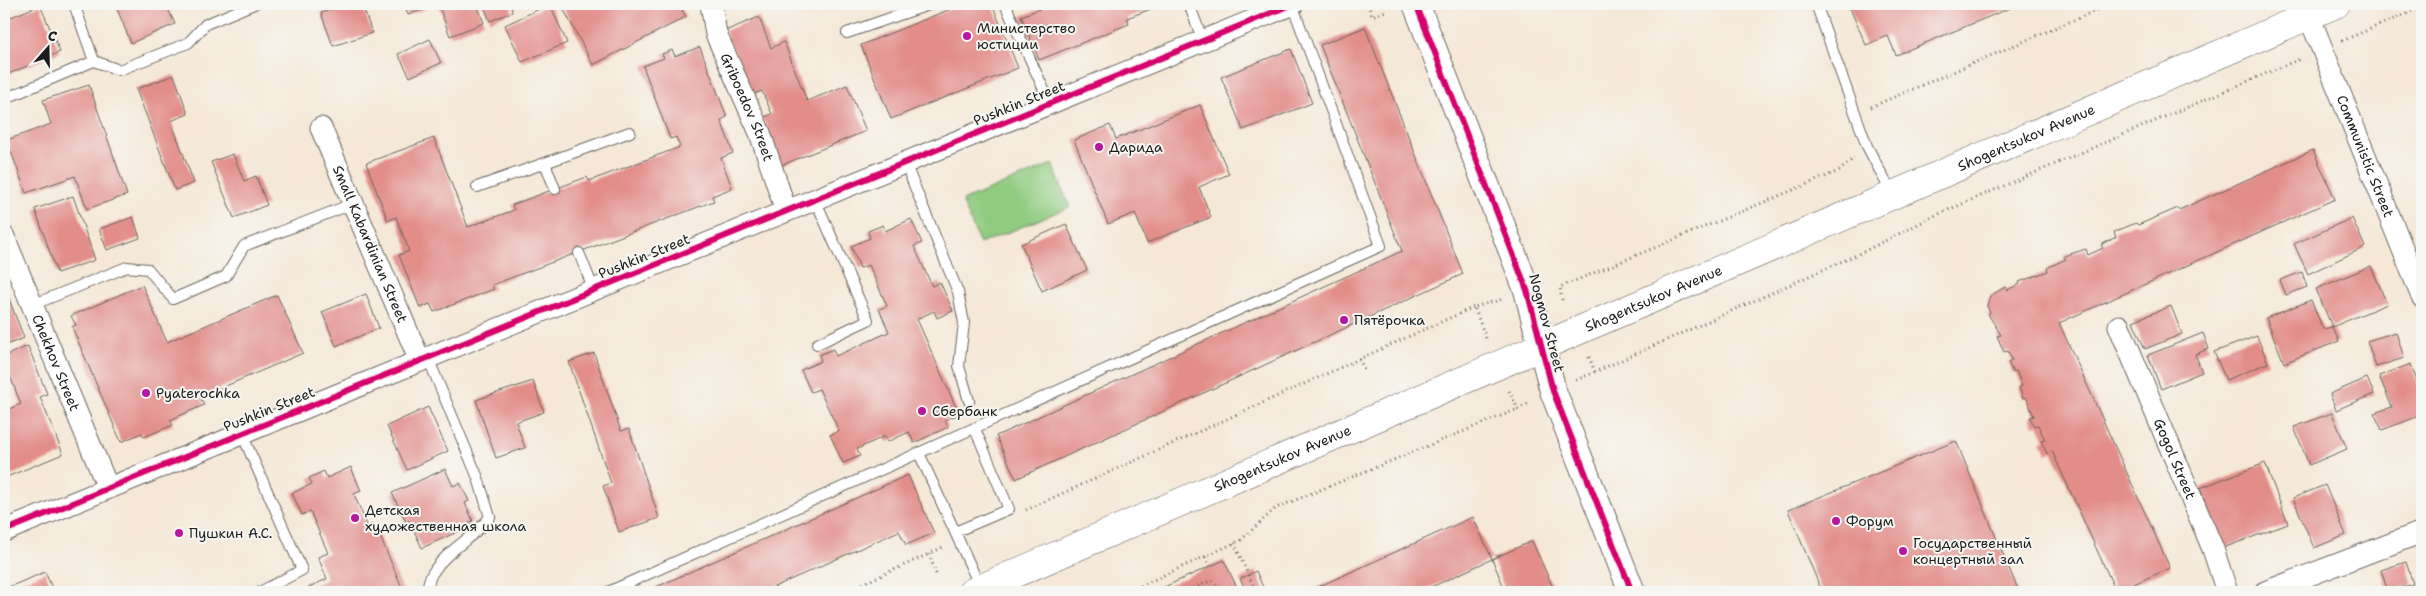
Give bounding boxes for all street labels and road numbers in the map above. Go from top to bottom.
street label: Griboedov Street [717,50,778,163]
street label: Pushkin Street [971,76,1067,130]
street label: Communistic Street [2333,92,2398,220]
street label: Shogentsukov Avenue [1955,100,2098,175]
street label: Small Kabardinian Street [329,162,412,326]
street label: Pushkin Street [596,229,692,283]
street label: Shogentsukov Avenue [1582,261,1725,336]
street label: Nogmov Street [1525,272,1569,374]
street label: Chekhov Street [28,312,84,414]
street label: Pushkin Street [221,382,317,436]
street label: Gogol Street [2150,415,2200,502]
street label: Shogentsukov Avenue [1211,421,1354,496]

